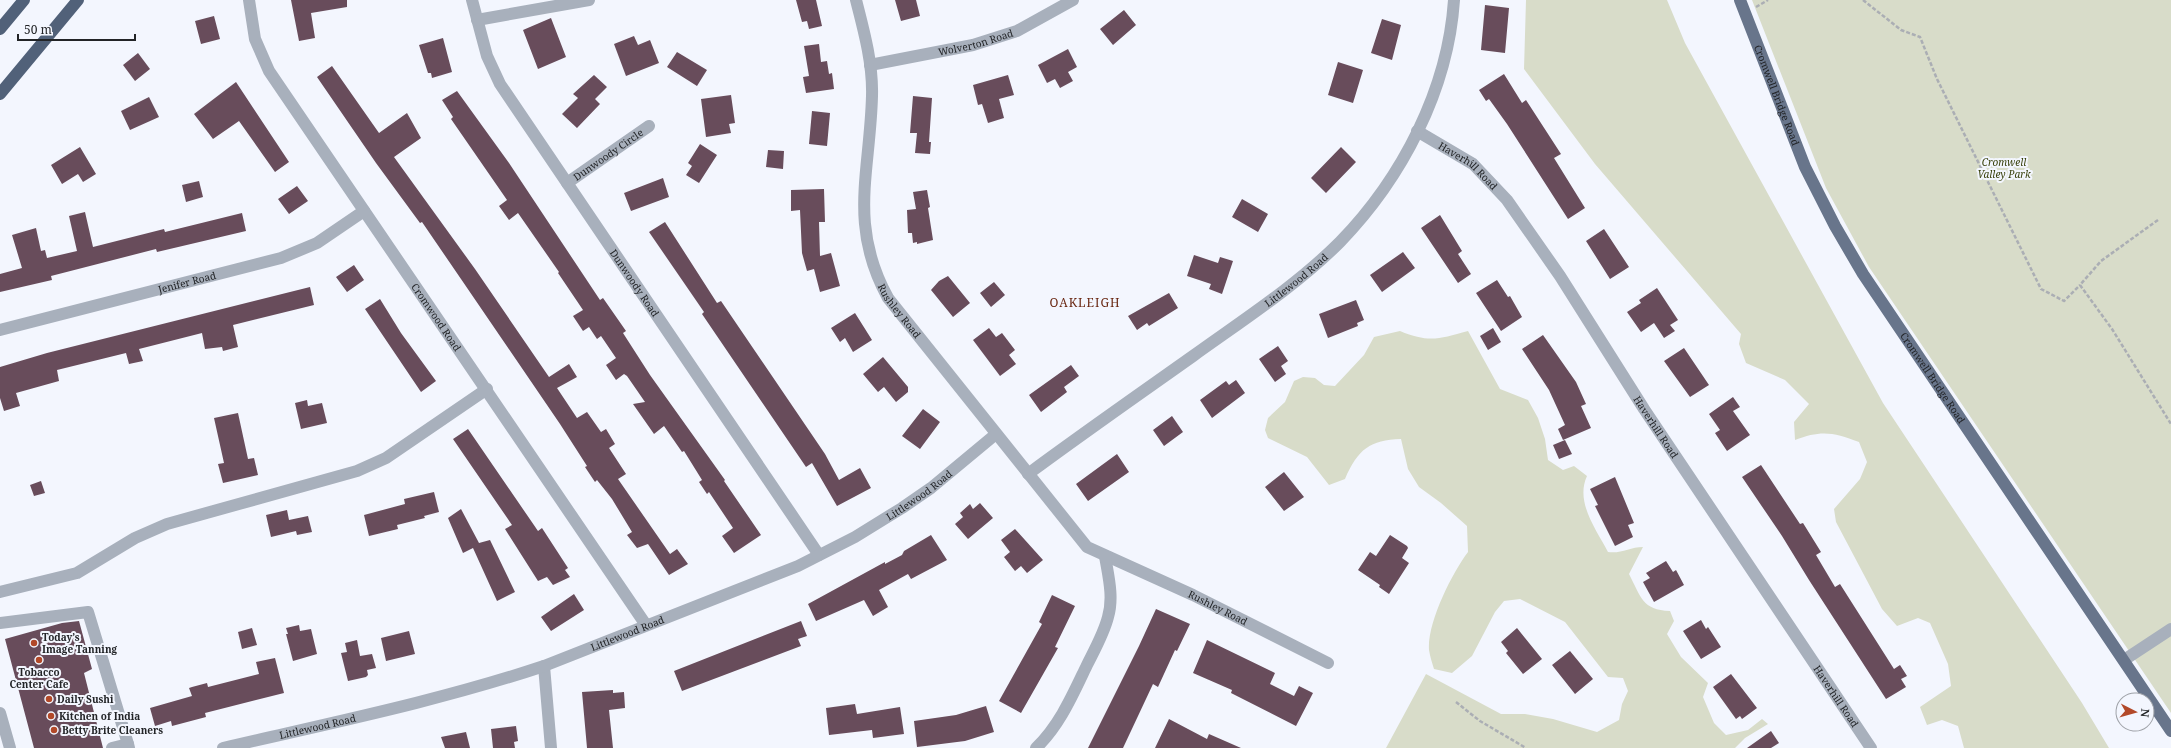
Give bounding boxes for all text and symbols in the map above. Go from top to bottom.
scale bar [18,16,135,42]
text: 50 m [24,21,52,38]
street label: Wolverton Road [937,26,1015,59]
street label: Cromwell Bridge Road [1751,43,1803,147]
street label: Dunwoody Circle [570,125,646,184]
street label: Haverhill Road [1436,138,1501,193]
park label: Cromwell Valley Park [1977,155,2031,181]
street label: Dunwoody Road [607,246,663,319]
street label: Littlewood Road [1261,250,1331,310]
street label: Jenifer Road [156,268,217,296]
street label: Cromwood Road [408,280,464,354]
street label: Rushley Road [875,281,924,341]
district label: OAKLEIGH [1050,294,1120,311]
street label: Cromwell Bridge Road [1897,329,1969,426]
street label: Haverhill Road [1630,393,1682,461]
street label: Littlewood Road [883,467,955,523]
street label: Rushley Road [1186,587,1250,628]
street label: Littlewood Road [588,612,666,654]
place label: Today’s Image Tanning [42,630,118,656]
marker: Today’s Image Tanning [29,638,39,648]
marker: Tobacco Center Cafe [34,655,44,665]
street label: Haverhill Road [1810,662,1862,730]
place label: Tobacco Center Cafe [9,665,69,691]
place label: Daily Sushi [57,692,114,706]
north arrow [2115,692,2155,732]
marker: Daily Sushi [44,694,54,704]
text: N [2137,708,2153,719]
place label: Kitchen of India [59,709,140,723]
marker: Kitchen of India [46,711,56,721]
street label: Littlewood Road [278,711,357,742]
place label: Betty Brite Cleaners [62,723,163,737]
marker: Betty Brite Cleaners [49,725,59,735]

